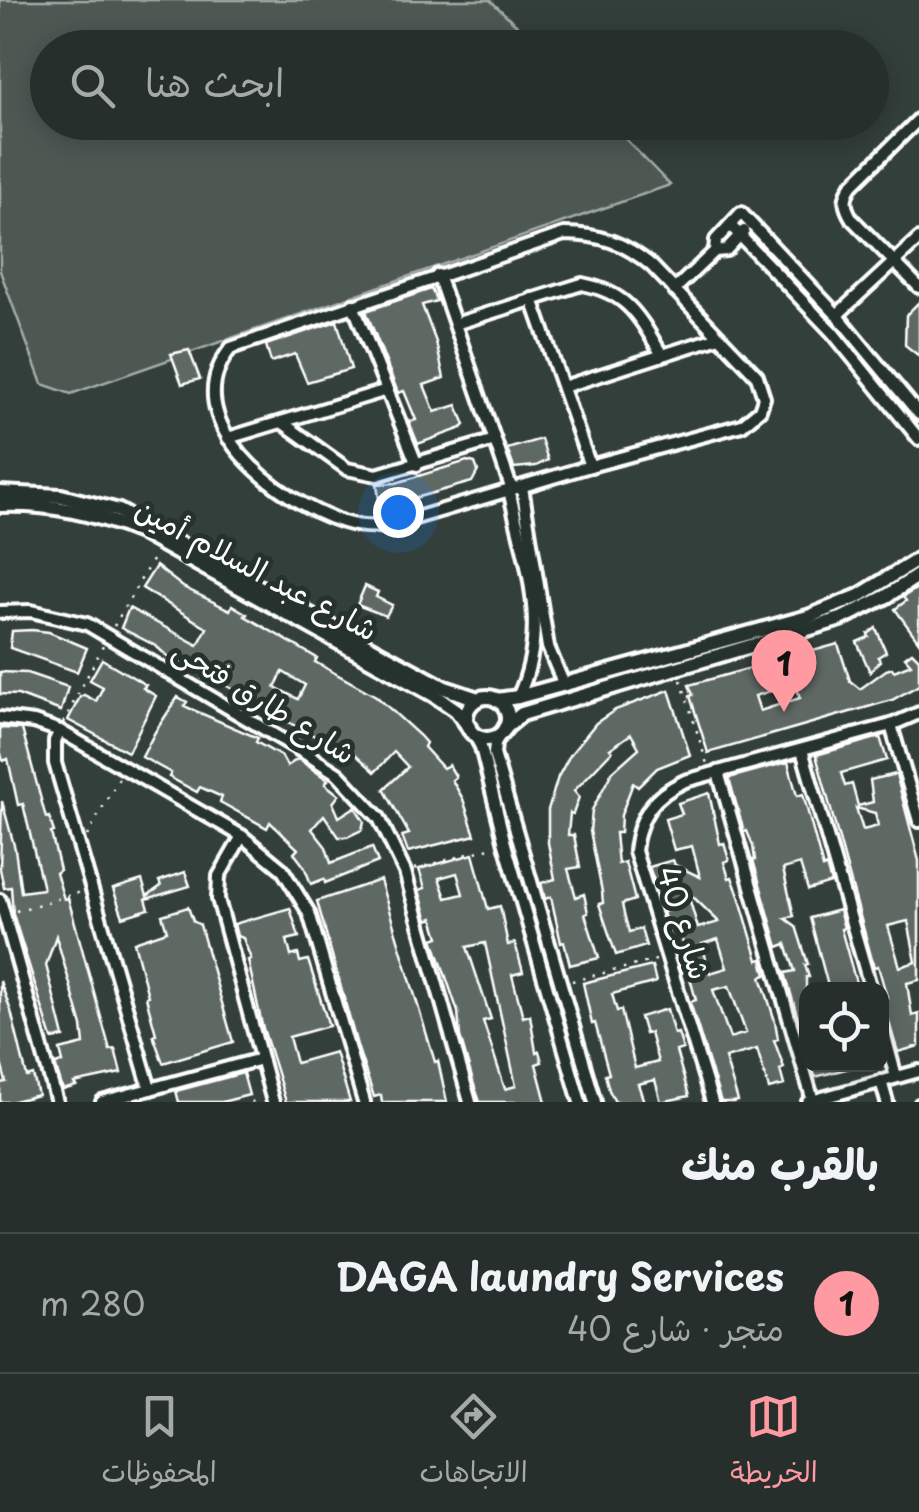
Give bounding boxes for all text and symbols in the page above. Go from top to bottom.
search box [30,30,889,140]
text: ابحث هنا [145,53,284,110]
icon: search [65,58,120,113]
street label: شارع عبد السلام أمين [127,485,386,653]
your location [373,487,424,538]
street label: شارع طارق فتحى [165,626,365,775]
pin: 1 [752,630,816,712]
street label: شارع 40 [646,860,724,985]
map controls [799,982,889,1072]
button: locate [799,982,889,1072]
text: بالقرب منك [681,1131,879,1194]
text: DAGA laundry Services [336,1247,784,1304]
text: 280 m [40,1279,145,1327]
text: 1 [839,1279,854,1327]
text: متجر · شارع 40 [567,1304,784,1352]
tab: المحفوظات [101,1389,217,1497]
tab: الاتجاهات [419,1389,528,1497]
tab: الخريطة [730,1389,818,1497]

